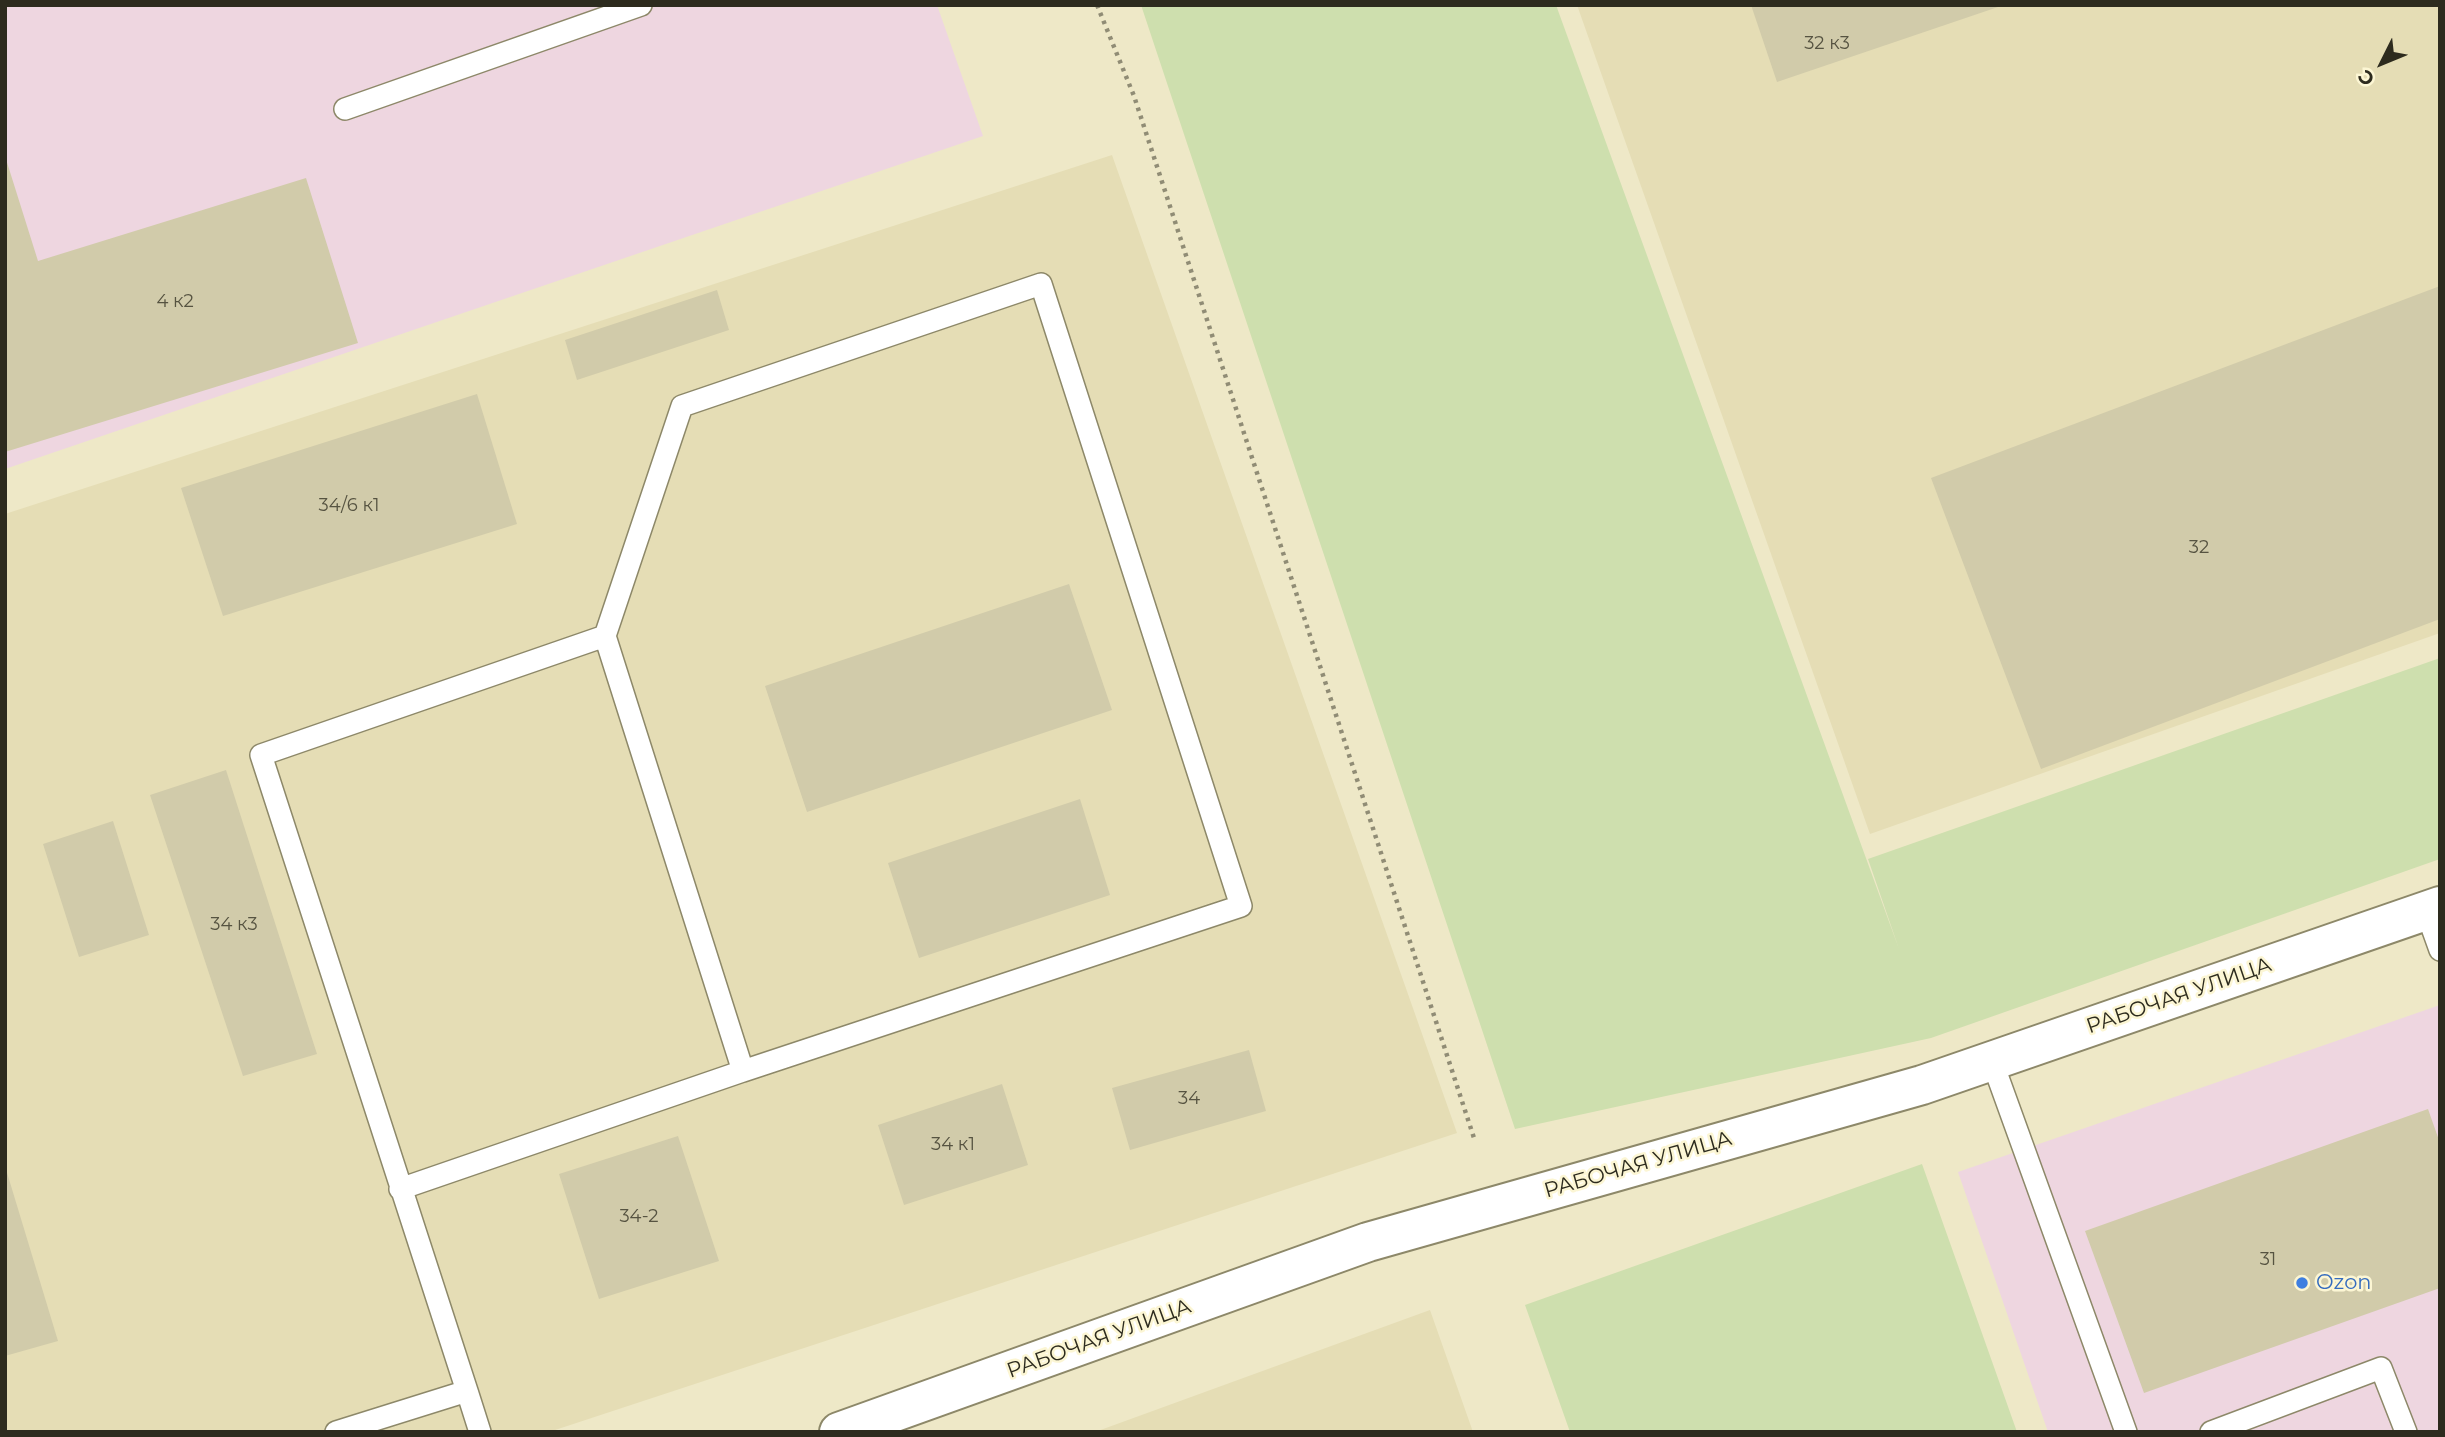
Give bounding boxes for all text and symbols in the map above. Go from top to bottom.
north arrow [2347,28,2417,98]
house number: 32 к3 [1804,33,1850,55]
text: С [2353,65,2379,91]
house number: 4 к2 [156,291,194,313]
house number: 34/6 к1 [319,495,379,517]
house number: 32 [2189,537,2209,559]
house number: 34 к3 [210,914,258,936]
street label: РАБОЧАЯ УЛИЦА [2083,952,2275,1040]
house number: 34 [1178,1088,1200,1110]
street label: РАБОЧАЯ УЛИЦА [1541,1126,1735,1204]
house number: 34 к1 [931,1134,975,1156]
house number: 34-2 [619,1206,659,1228]
house number: 31 [2260,1249,2276,1271]
place label: Ozon [2316,1270,2372,1296]
marker: Ozon [2294,1275,2310,1291]
street label: РАБОЧАЯ УЛИЦА [1003,1294,1195,1384]

